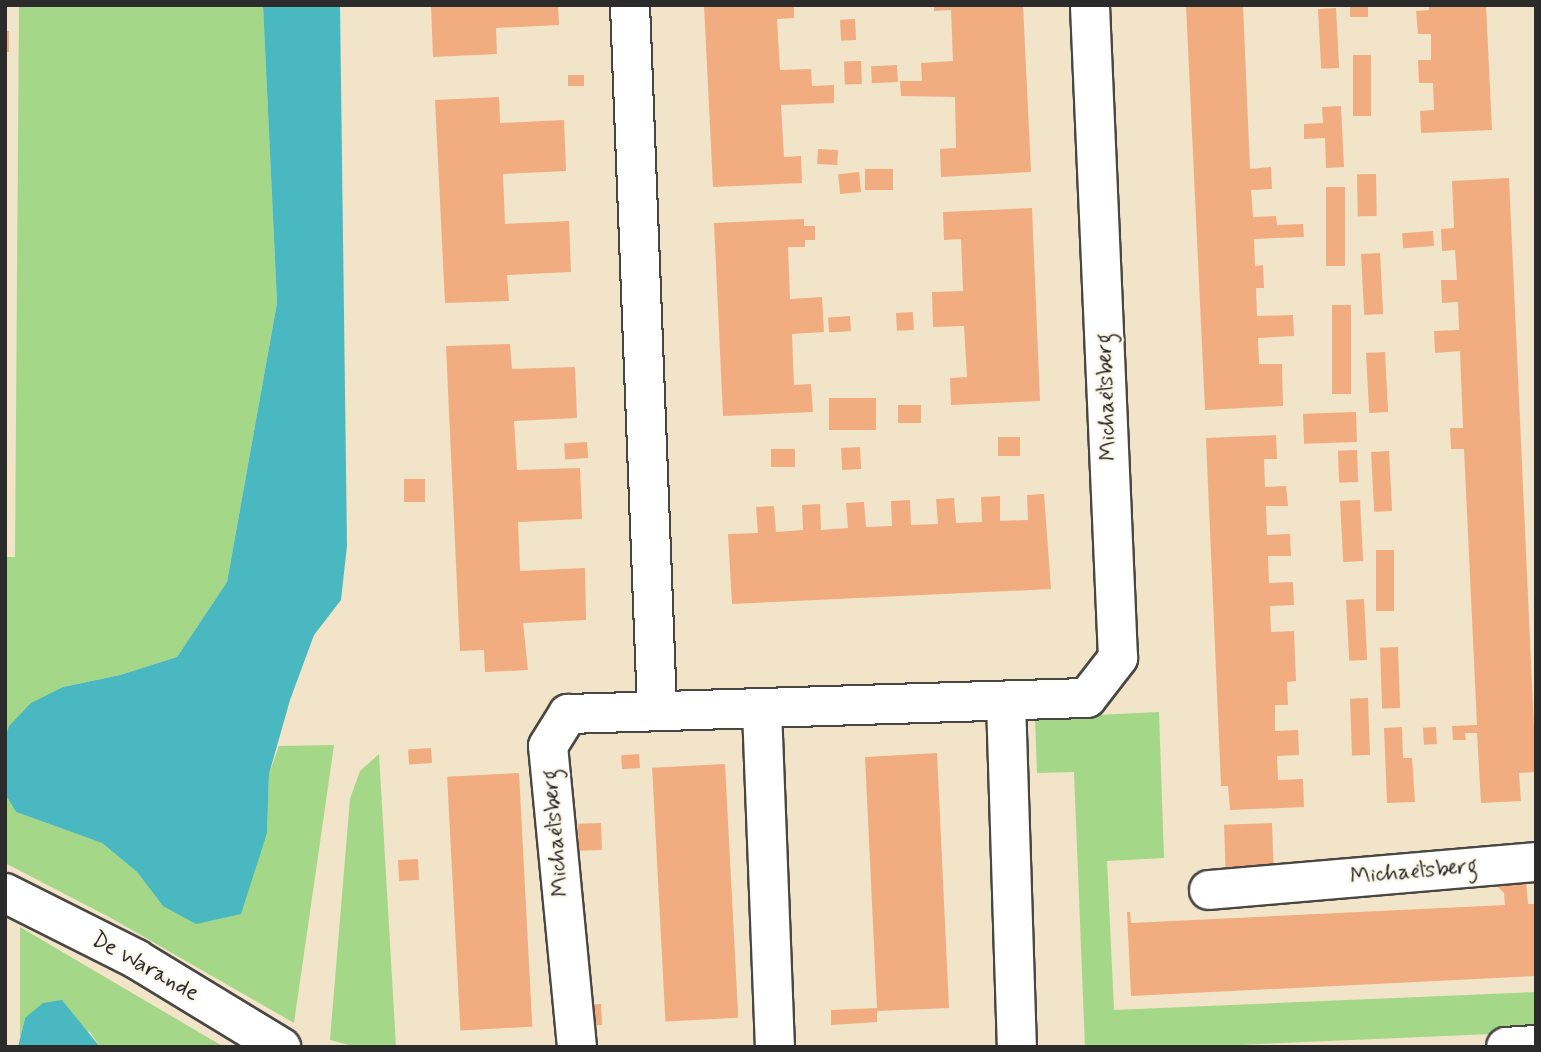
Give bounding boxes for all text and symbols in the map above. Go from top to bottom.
street label: Michaëlsberg [1091,333,1123,461]
street label: Michaëlsberg [537,768,575,898]
street label: Michaëlsberg [1349,853,1479,891]
street label: De Warande [84,925,206,1009]

